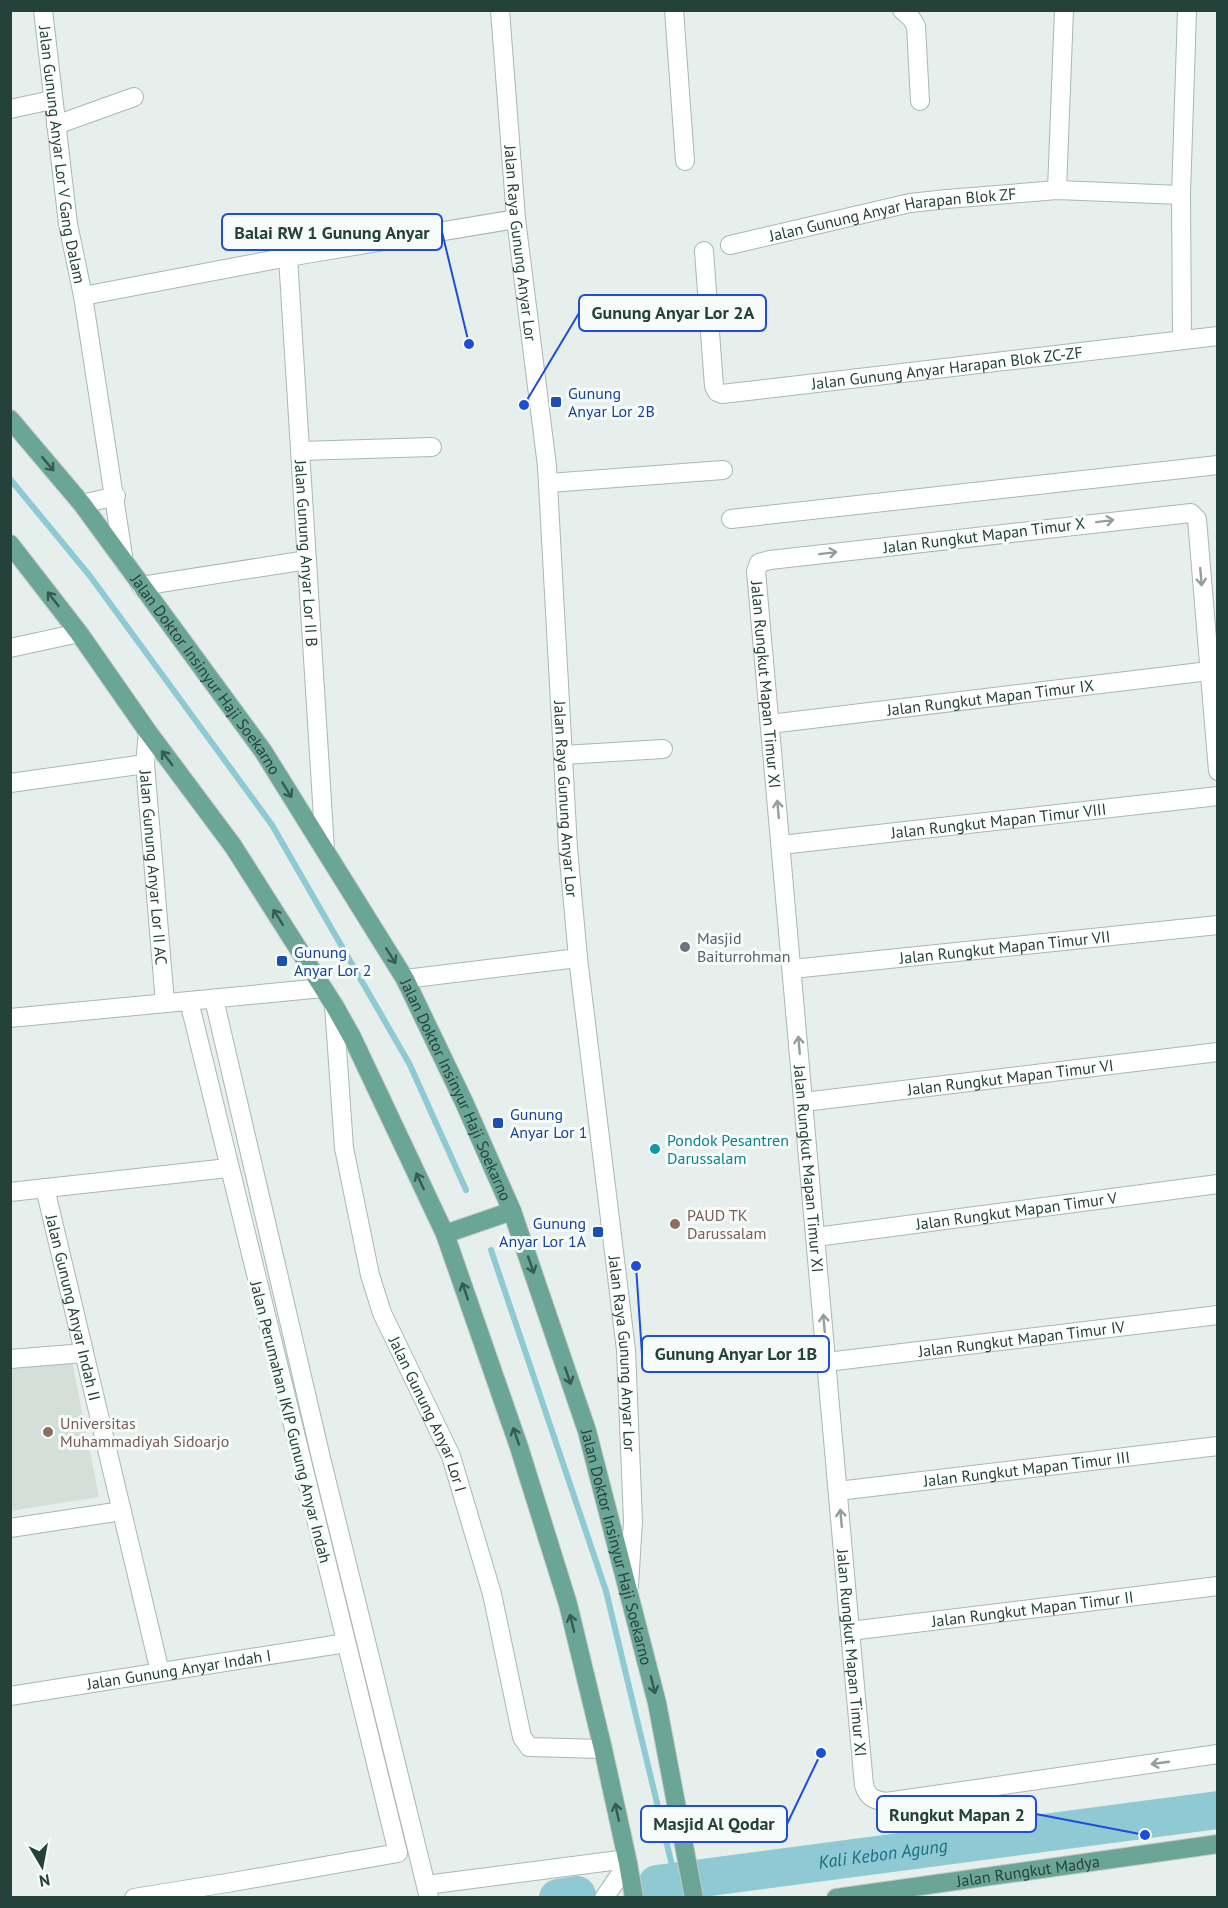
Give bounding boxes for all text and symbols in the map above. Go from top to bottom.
street label: Jalan Gunung Anyar Lor V Gang Dalam [35,24,90,285]
street label: Jalan Raya Gunung Anyar Lor [500,143,541,343]
street label: Jalan Gunung Anyar Harapan Blok ZF [766,183,1017,246]
callout: Balai RW 1 Gunung Anyar [222,214,442,250]
text: Balai RW 1 Gunung Anyar [234,221,430,244]
callout: Gunung Anyar Lor 2A [579,295,766,331]
text: Gunung Anyar Lor 2A [592,301,755,324]
street label: Jalan Gunung Anyar Harapan Blok ZC-ZF [809,342,1084,394]
place label: Gunung Anyar Lor 2B [568,383,655,421]
marker: Gunung Anyar Lor 2B [549,395,563,409]
one-way arrow [41,456,55,471]
street label: Jalan Gunung Anyar Lor II B [291,458,322,647]
street label: Jalan Rungkut Mapan Timur X [881,513,1086,557]
one-way arrow [1095,516,1114,527]
one-way arrow [817,547,837,558]
one-way arrow [1196,566,1207,586]
street label: Jalan Doktor Insinyur Haji Soekarno [126,569,285,778]
street label: Jalan Rungkut Mapan Timur XI [747,579,785,789]
one-way arrow [47,592,59,608]
street label: Jalan Rungkut Mapan Timur IX [885,675,1095,720]
street label: Jalan Raya Gunung Anyar Lor [550,699,582,899]
one-way arrow [161,750,173,766]
street label: Jalan Gunung Anyar Lor II AC [135,768,172,966]
one-way arrow [281,782,294,799]
street label: Jalan Rungkut Mapan Timur VIII [889,799,1107,843]
one-way arrow [772,800,783,820]
one-way arrow [272,909,284,926]
street label: Jalan Rungkut Mapan Timur VII [897,926,1111,968]
place label: Masjid Baiturrohman [697,928,791,966]
marker: Masjid Baiturrohman [678,940,692,954]
place label: Gunung Anyar Lor 2 [294,942,372,980]
one-way arrow [385,947,397,964]
marker: Gunung Anyar Lor 2 [275,954,289,968]
street label: Jalan Doktor Insinyur Haji Soekarno [396,974,516,1204]
one-way arrow [793,1036,804,1056]
street label: Jalan Rungkut Mapan Timur VI [905,1055,1115,1100]
street label: Jalan Rungkut Mapan Timur XI [790,1063,828,1273]
place label: Gunung Anyar Lor 1 [510,1104,588,1142]
marker: Gunung Anyar Lor 1 [491,1116,505,1130]
place label: Pondok Pesantren Darussalam [667,1130,789,1168]
marker: Pondok Pesantren Darussalam [648,1142,662,1156]
one-way arrow [414,1172,426,1190]
street label: Jalan Rungkut Mapan Timur V [914,1187,1119,1234]
place label: PAUD TK Darussalam [687,1205,766,1243]
street label: Jalan Gunung Anyar Indah II [41,1212,105,1403]
place label: Gunung Anyar Lor 1A [499,1213,587,1251]
marker: PAUD TK Darussalam [668,1217,682,1231]
marker: Gunung Anyar Lor 1A [591,1225,605,1239]
street label: Jalan Raya Gunung Anyar Lor [604,1254,640,1453]
one-way arrow [526,1255,537,1274]
street label: Jalan Perumahan IKIP Gunung Anyar Indah [246,1278,336,1565]
one-way arrow [459,1282,470,1301]
one-way arrow [818,1314,829,1334]
street label: Jalan Rungkut Mapan Timur IV [916,1316,1127,1361]
street label: Jalan Gunung Anyar Lor I [384,1332,471,1494]
callout: Gunung Anyar Lor 1B [642,1336,829,1372]
text: Gunung Anyar Lor 1B [655,1342,817,1365]
one-way arrow [564,1366,575,1385]
place label: Universitas Muhammadiyah Sidoarjo [60,1413,229,1451]
marker: Universitas Muhammadiyah Sidoarjo [41,1425,55,1439]
street label: Jalan Doktor Insinyur Haji Soekarno [577,1426,657,1667]
one-way arrow [509,1427,520,1446]
street label: Jalan Rungkut Mapan Timur III [921,1447,1131,1491]
one-way arrow [835,1508,846,1528]
street label: Jalan Rungkut Mapan Timur XI [833,1547,871,1757]
street label: Jalan Rungkut Mapan Timur II [930,1586,1135,1631]
one-way arrow [566,1614,578,1633]
street label: Jalan Gunung Anyar Indah I [84,1645,272,1694]
one-way arrow [647,1675,659,1694]
one-way arrow [1150,1757,1170,1768]
callout: Rungkut Mapan 2 [877,1796,1036,1832]
one-way arrow [611,1803,622,1823]
text: Rungkut Mapan 2 [889,1803,1025,1826]
callout: Masjid Al Qodar [641,1806,787,1842]
text: Masjid Al Qodar [653,1812,775,1835]
water label: Kali Kebon Agung [817,1834,949,1874]
north arrow [12,1836,72,1896]
street label: Jalan Rungkut Madya [954,1851,1101,1891]
text: N [38,1870,52,1892]

